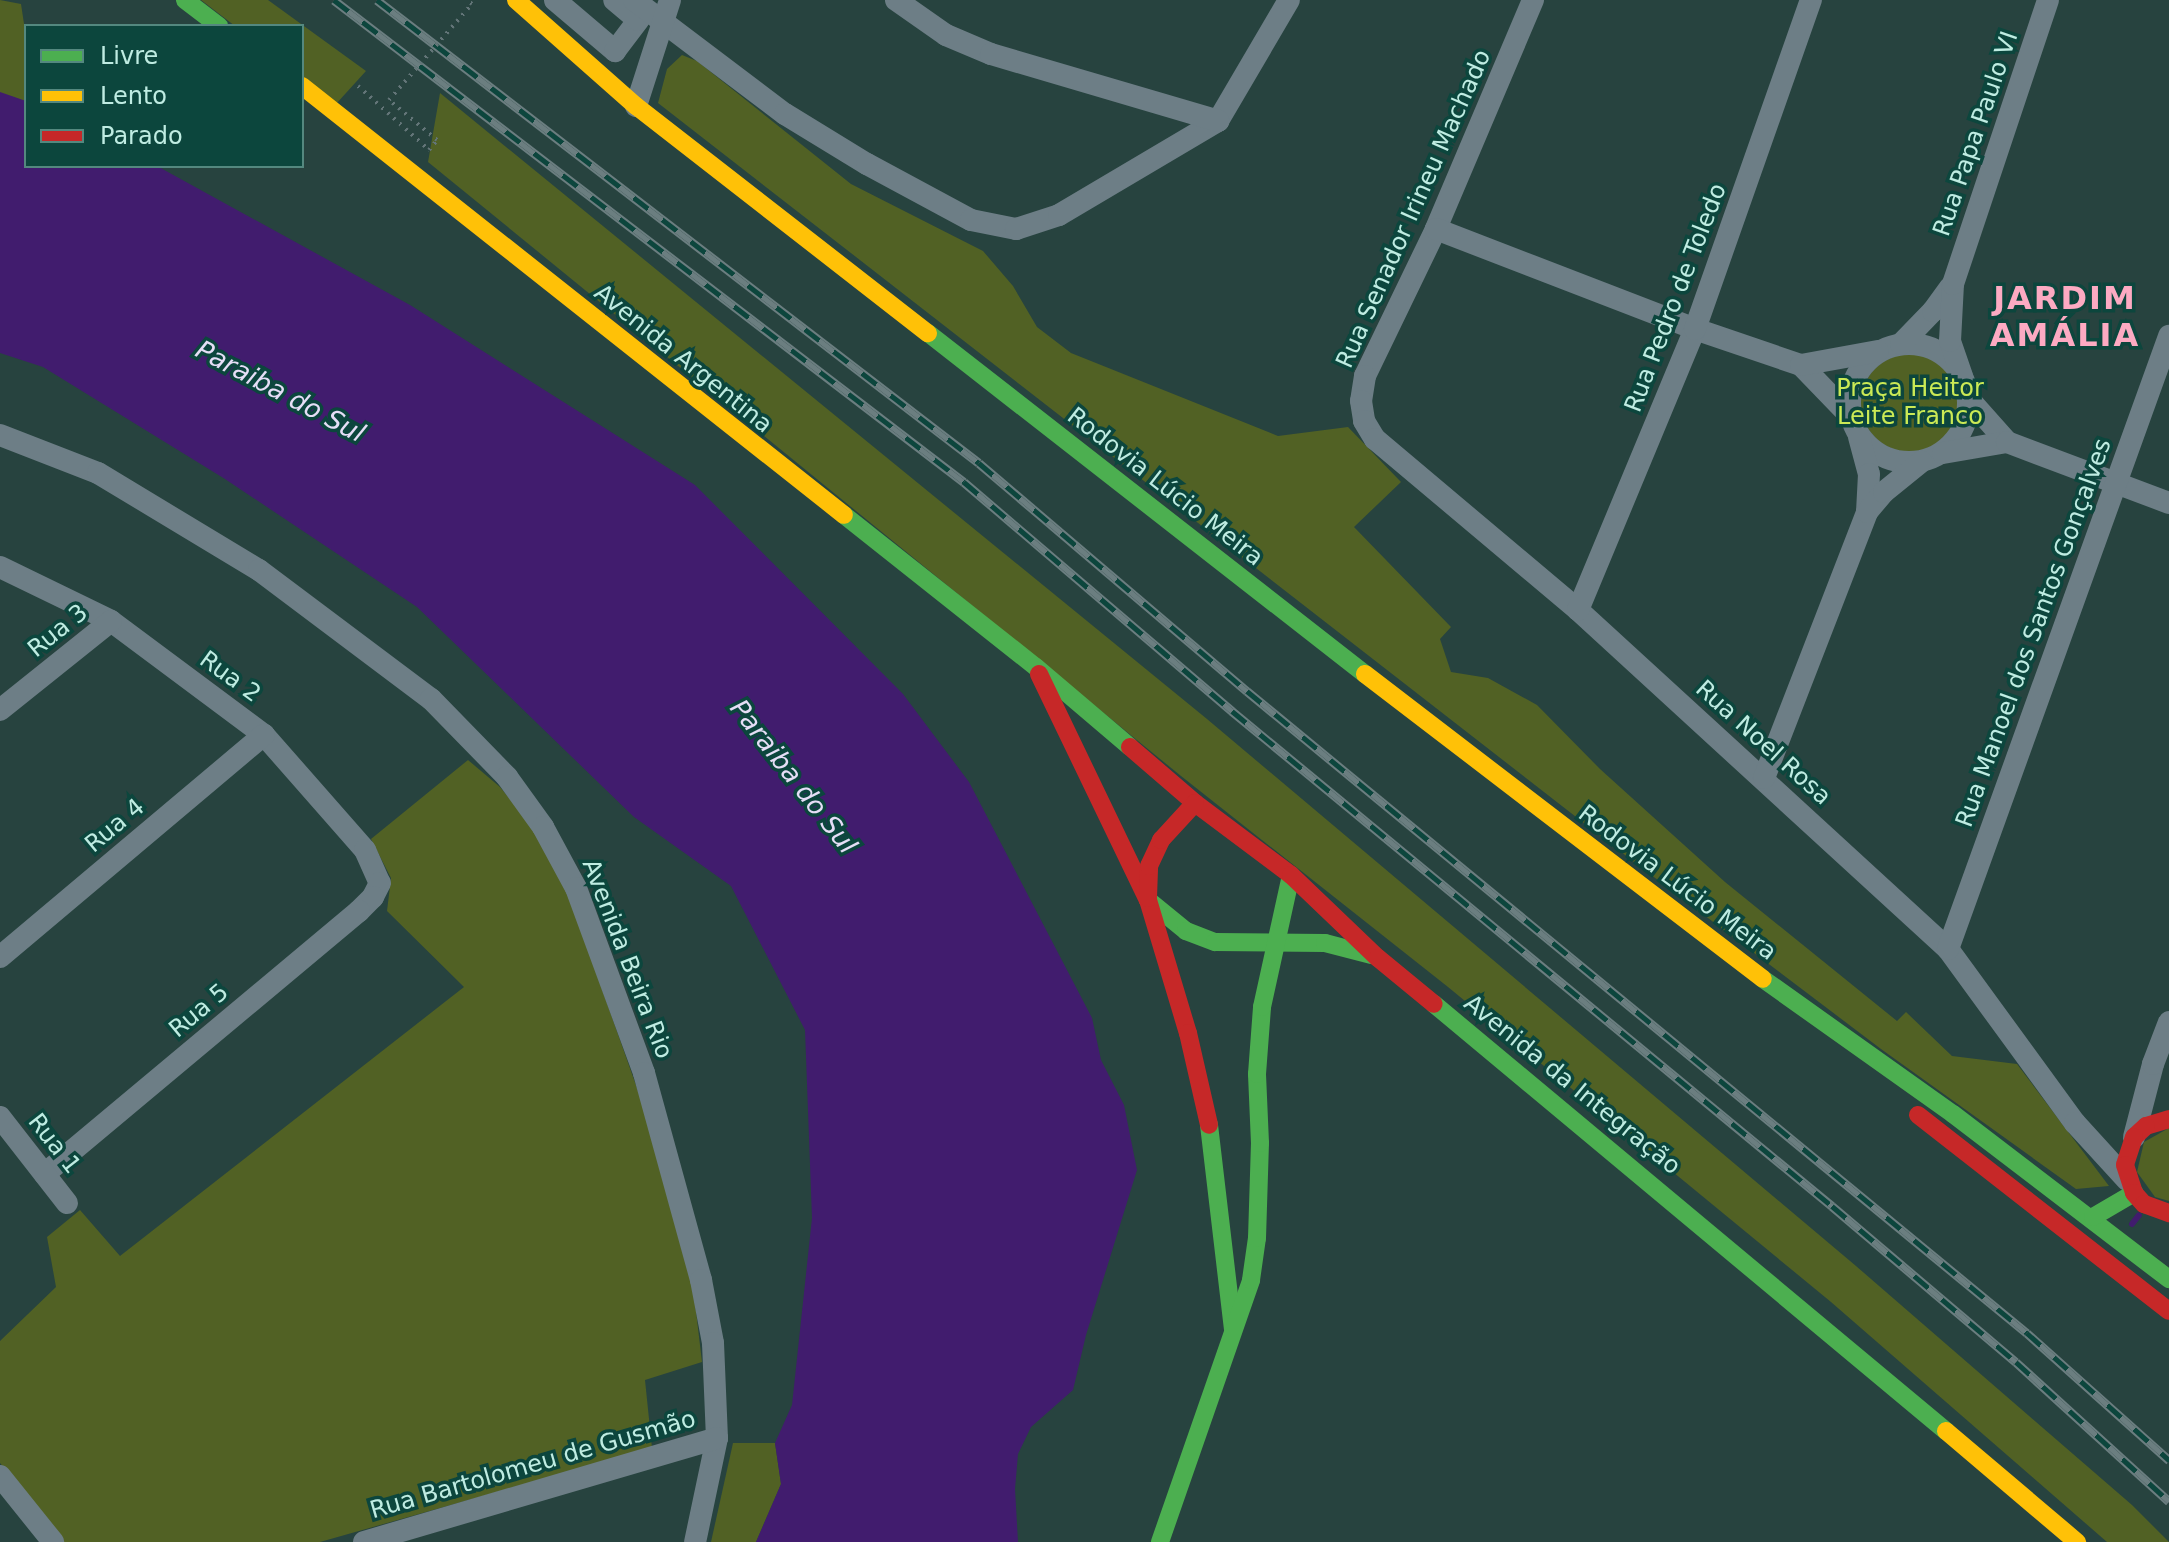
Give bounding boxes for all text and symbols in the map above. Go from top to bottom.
legend [24,24,304,168]
street label: Rua Papa Paulo VI [1927,28,2025,240]
text: Livre [100,42,158,70]
street label: Rua Senador Irineu Machado [1331,45,1497,373]
text: Lento [100,82,167,110]
text: Parado [100,122,183,150]
street label: Rua Pedro de Toledo [1619,180,1733,416]
street label: Avenida Argentina [588,278,778,440]
district label: JARDIM AMÁLIA [1990,280,2140,355]
water label: Paraiba do Sul [190,334,370,450]
park label: Praça Heitor Leite Franco [1836,375,1984,431]
street label: Rodovia Lúcio Meira [1061,402,1269,572]
street label: Rua Manoel dos Santos Gonçalves [1950,435,2118,831]
street label: Rua 3 [22,598,94,664]
street label: Rua 2 [194,645,266,709]
street label: Rua Noel Rosa [1689,675,1837,811]
water label: Paraiba do Sul [723,694,863,860]
street label: Rua 4 [80,793,150,859]
street label: Rodovia Lúcio Meira [1572,799,1782,967]
street label: Avenida Beira Rio [576,855,678,1063]
street label: Rua 5 [164,978,234,1044]
street label: Avenida da Integração [1458,989,1686,1181]
street label: Rua 1 [22,1108,86,1180]
street label: Rua Bartolomeu de Gusmão [367,1405,699,1525]

